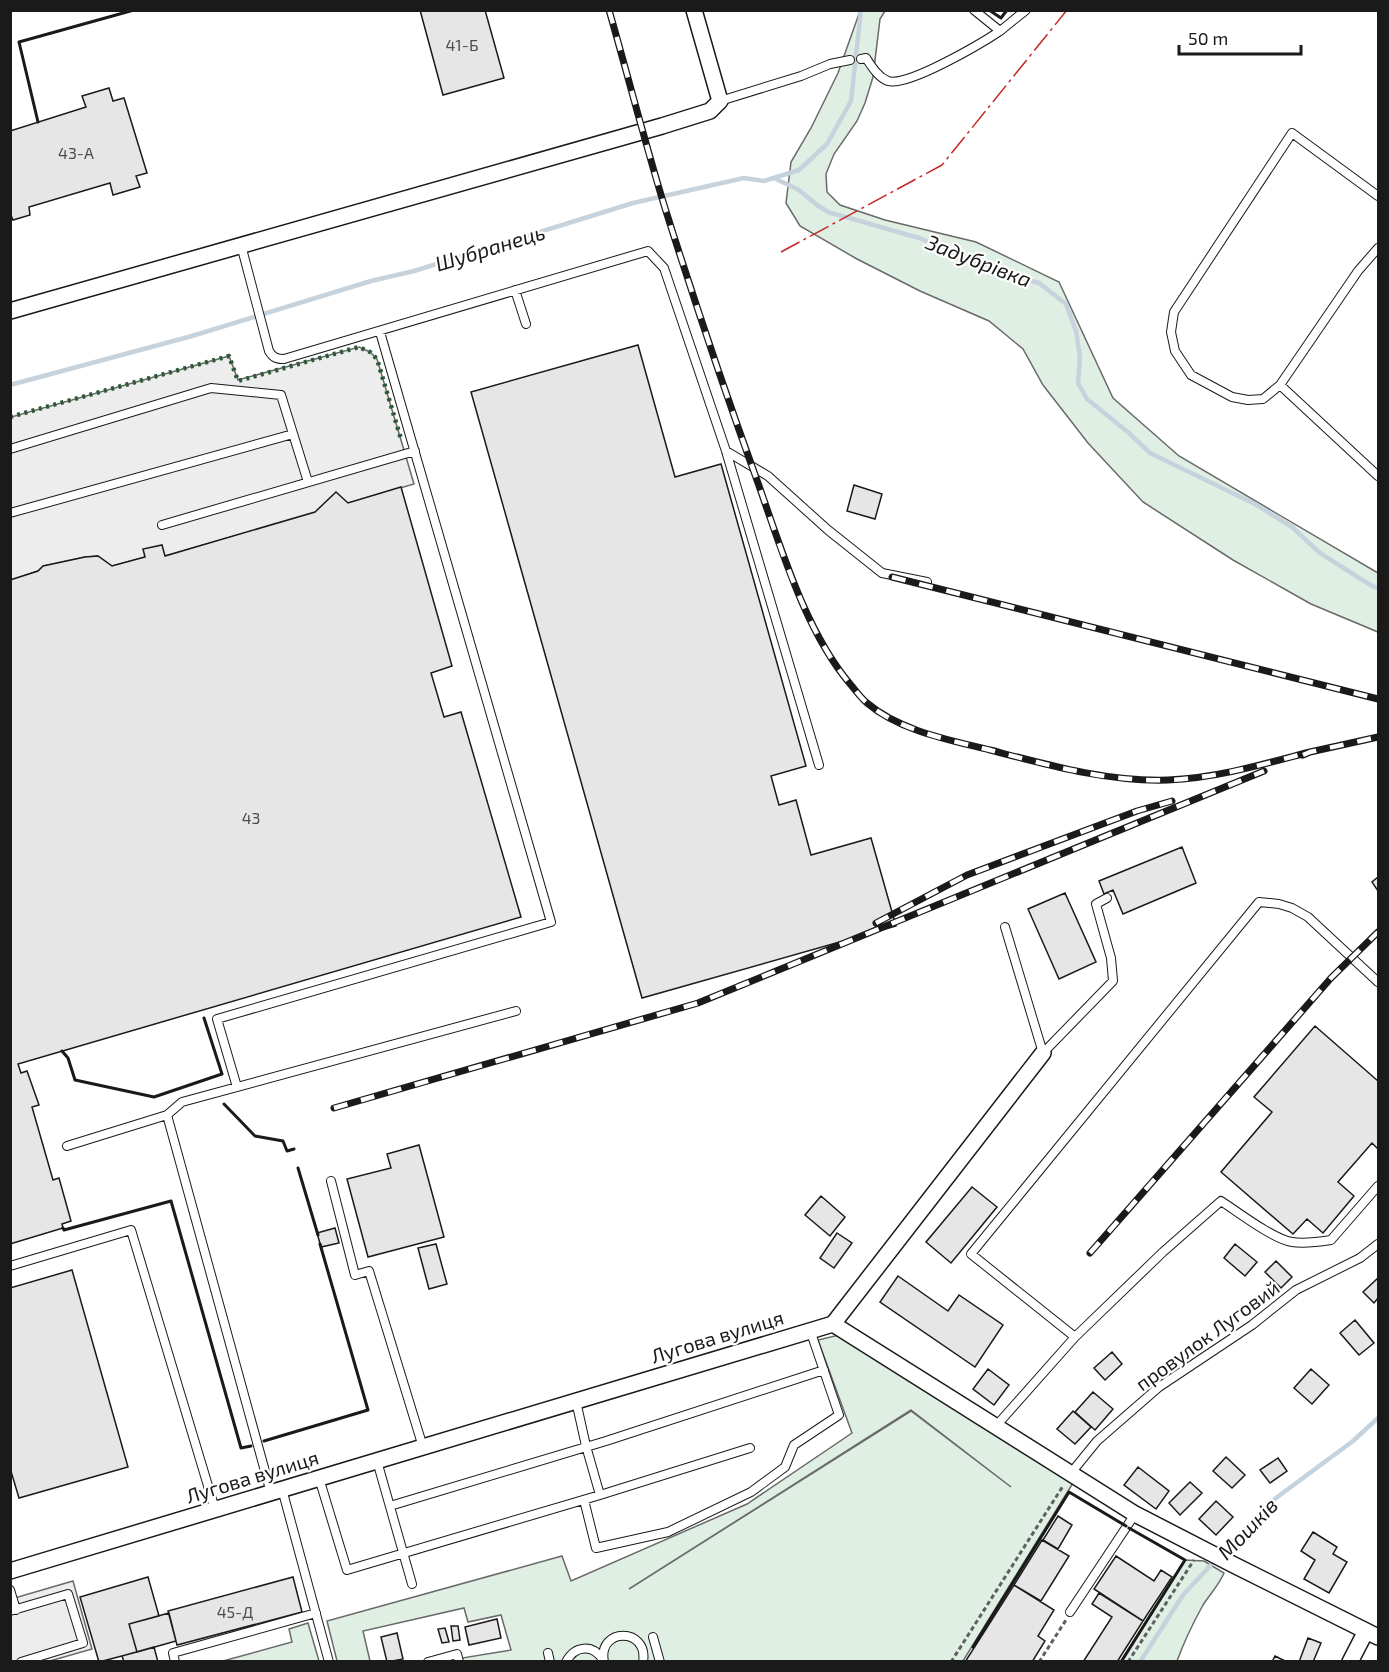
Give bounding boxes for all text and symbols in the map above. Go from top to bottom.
scale bar [1179,18,1300,56]
text: 50 m [1188,27,1228,49]
house number: 41-Б [446,35,478,54]
house number: 43-А [58,143,94,162]
water label: Шубранець [432,218,548,276]
water label: Задубрівка [922,228,1035,292]
house number: 43 [242,808,260,827]
street label: провулок Луговий [1130,1275,1284,1396]
street label: Лугова вулиця [648,1304,786,1369]
street label: Лугова вулиця [183,1444,321,1509]
water label: Мошків [1212,1492,1282,1564]
house number: 45-Д [217,1602,253,1621]

